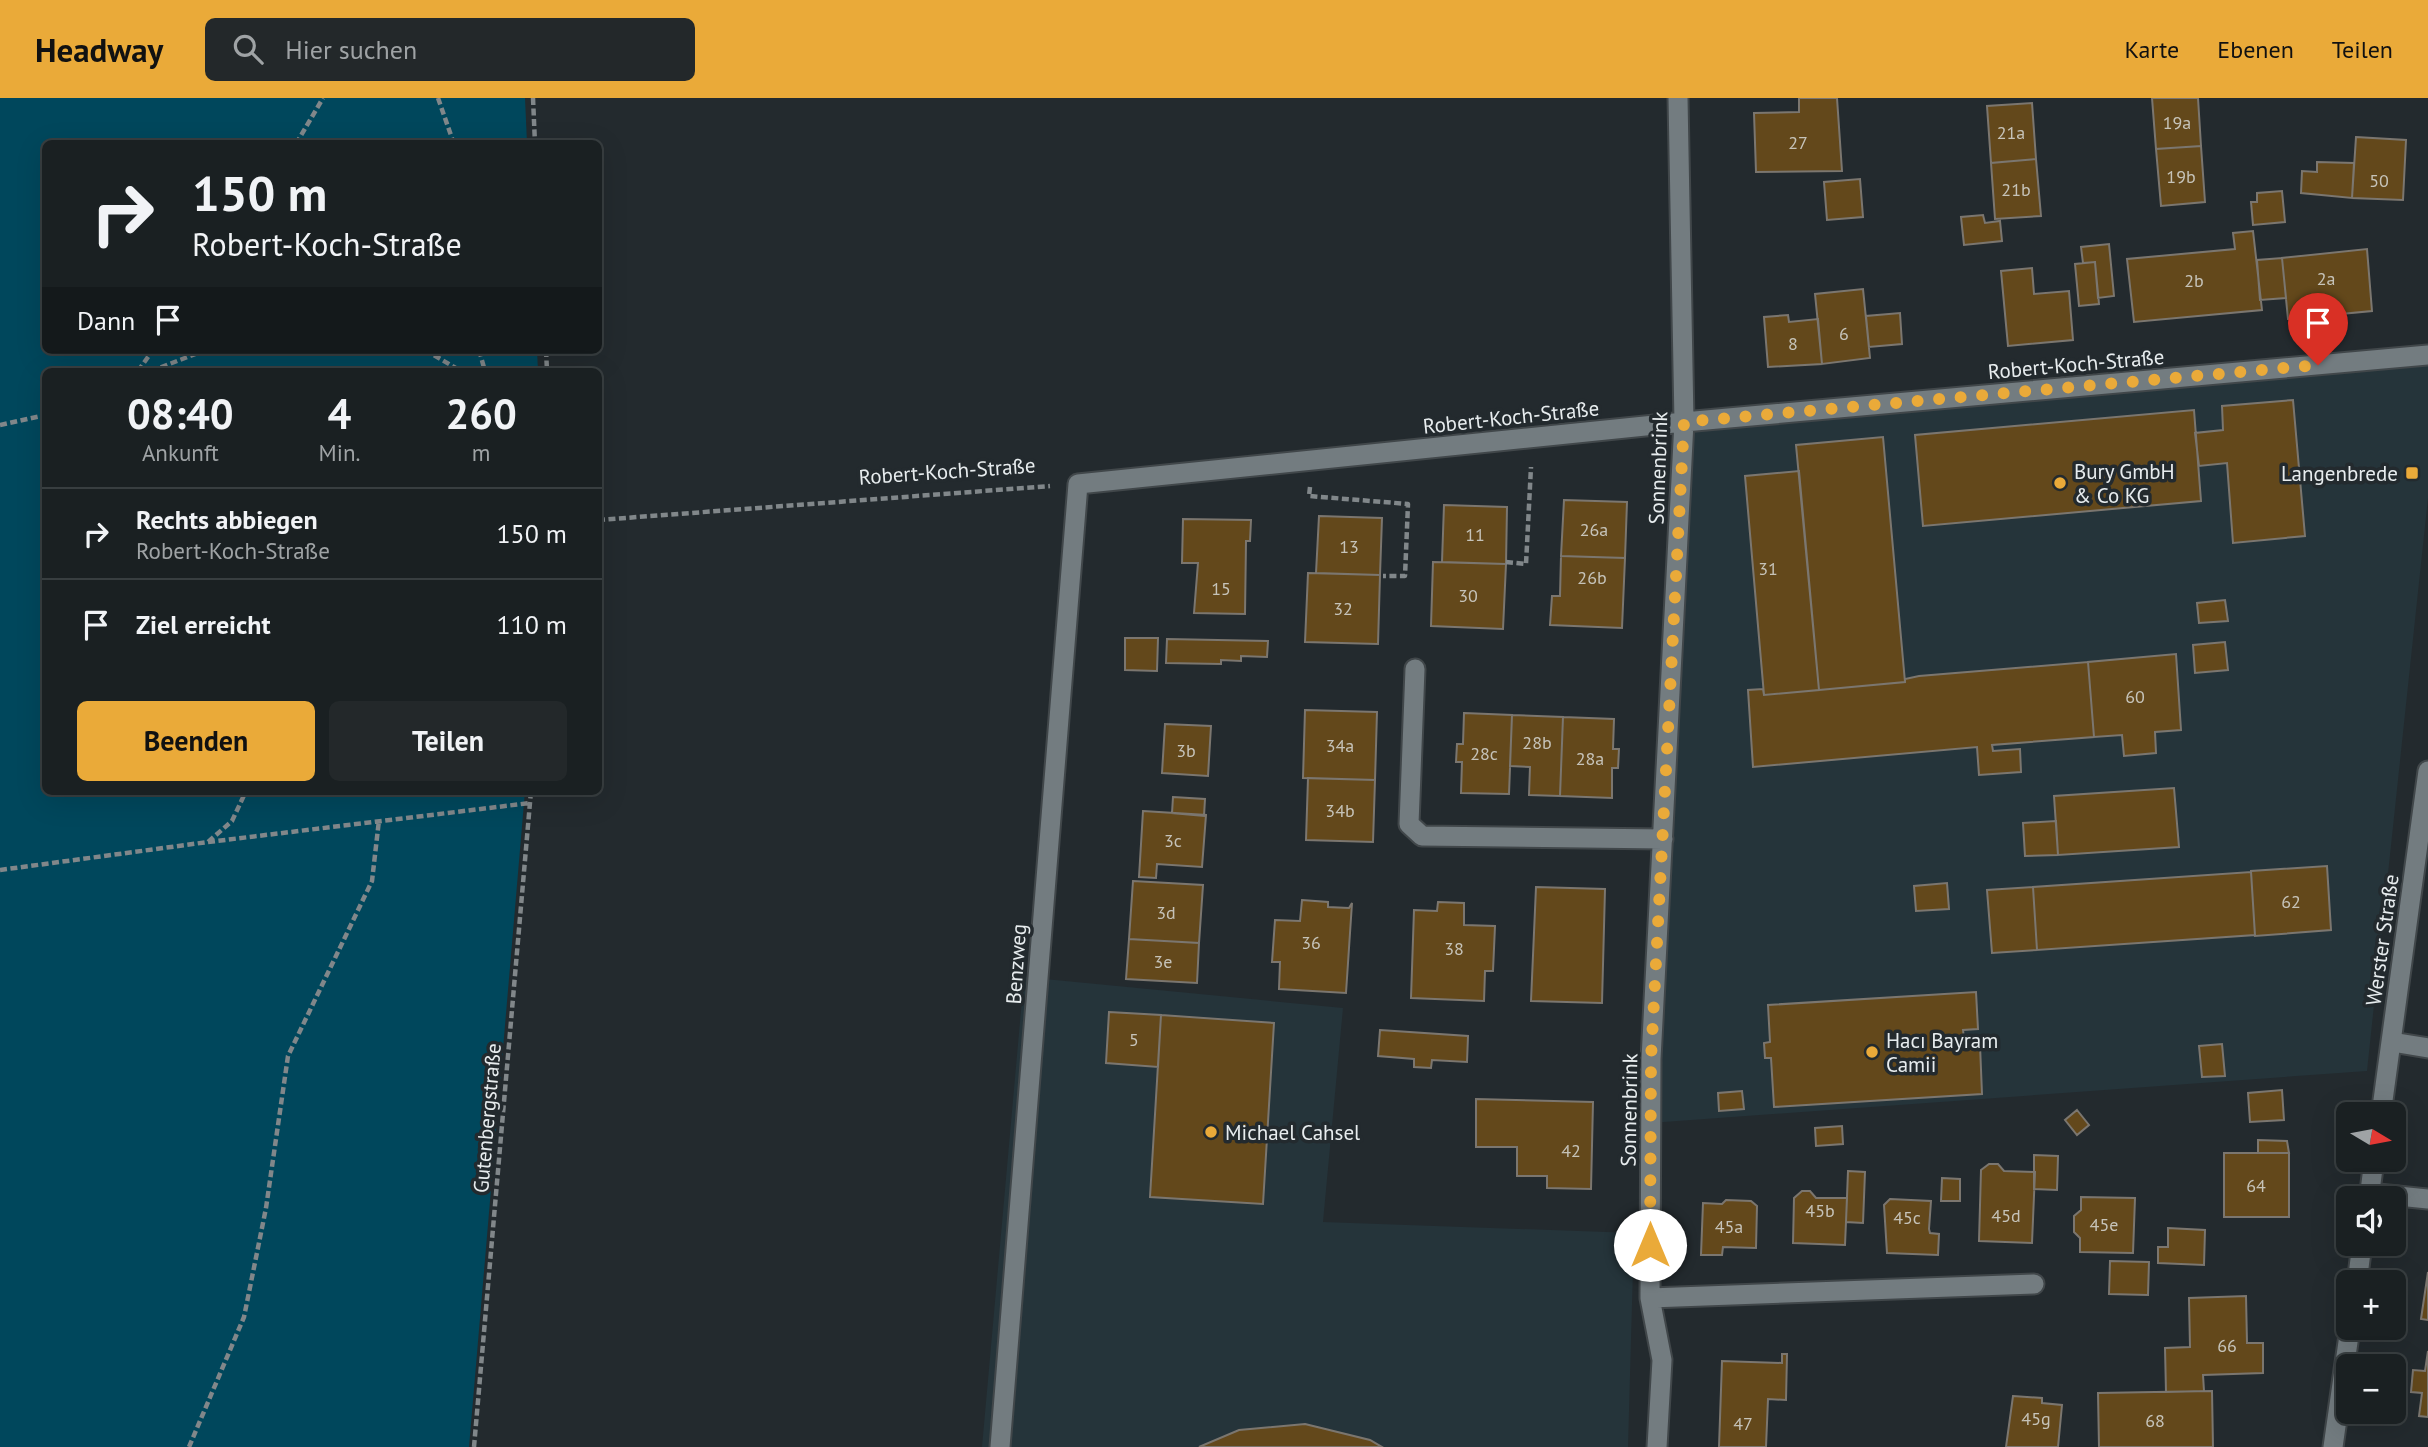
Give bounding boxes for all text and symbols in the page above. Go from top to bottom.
search box [205,18,695,81]
text: Headway [35,28,163,71]
icon: search [229,30,267,68]
text: Hier suchen [285,33,417,66]
text: Karte [2125,34,2179,65]
text: Ebenen [2217,34,2294,65]
text: Teilen [2332,34,2393,65]
house number: 19a [2163,111,2191,134]
house number: 21a [1997,121,2025,144]
house number: 27 [1788,131,1808,154]
text: 150 m [192,161,327,225]
house number: 19b [2166,165,2196,188]
icon: right [77,168,168,259]
house number: 50 [2369,169,2389,192]
house number: 21b [2001,178,2031,201]
text: Robert-Koch-Straße [192,223,462,265]
house number: 2a [2317,267,2335,290]
house number: 2b [2184,269,2204,292]
pin [2288,293,2348,365]
icon: arrive [149,301,187,339]
text: Dann [77,304,135,337]
icon: arrive [2299,304,2337,342]
house number: 6 [1839,322,1849,345]
house number: 8 [1788,332,1798,355]
street label: Robert-Koch-Straße [1987,343,2165,385]
text: 08:40 [127,386,234,441]
text: 4 [328,386,351,441]
text: 260 [445,386,517,441]
street label: Robert-Koch-Straße [1422,394,1600,440]
street label: Sonnenbrink [1643,411,1673,525]
text: Ankunft [142,438,219,467]
text: Min. [319,438,360,467]
text: m [472,438,491,467]
street label: Robert-Koch-Straße [858,451,1036,491]
place label: Bury GmbH & Co KG [2074,458,2175,509]
place label: Langenbrede [2281,460,2398,487]
marker: Langenbrede [2404,465,2420,481]
marker: Bury GmbH & Co KG [2052,475,2068,491]
text: Rechts abbiegen [136,503,318,536]
icon: right [77,515,115,553]
text: 150 m [496,517,567,550]
house number: 26a [1580,518,1608,541]
house number: 11 [1465,523,1485,546]
house number: 13 [1339,535,1359,558]
text: Robert-Koch-Straße [136,536,330,565]
house number: 31 [1758,557,1778,580]
house number: 26b [1577,566,1607,589]
house number: 15 [1211,577,1231,600]
house number: 30 [1458,584,1478,607]
house number: 32 [1333,597,1353,620]
icon: arrive [77,606,115,644]
text: Ziel erreicht [136,608,271,641]
text: 110 m [496,608,567,641]
house number: 60 [2125,685,2145,708]
button: Beenden [77,701,315,781]
button: Teilen [329,701,567,781]
house number: 28b [1522,731,1552,754]
house number: 34a [1326,734,1354,757]
house number: 3b [1176,739,1196,762]
house number: 28c [1470,742,1498,765]
house number: 28a [1576,747,1604,770]
house number: 34b [1325,799,1355,822]
house number: 3c [1164,829,1182,852]
street label: Werster Straße [2359,873,2405,1007]
house number: 62 [2281,890,2301,913]
house number: 3d [1156,901,1176,924]
street label: Benzweg [1000,923,1032,1005]
house number: 36 [1301,931,1321,954]
house number: 38 [1444,937,1464,960]
house number: 3e [1154,950,1172,973]
place label: Hacı Bayram Camii [1886,1027,1998,1078]
house number: 5 [1129,1028,1139,1051]
street label: Gutenbergstraße [467,1042,507,1194]
marker: Hacı Bayram Camii [1864,1044,1880,1060]
street label: Sonnenbrink [1615,1053,1643,1167]
north arrow [2336,1102,2406,1172]
map controls [2336,1102,2406,1424]
place label: Michael Cahsel [1225,1119,1360,1146]
marker: Michael Cahsel [1203,1124,1219,1140]
house number: 42 [1561,1139,1581,1162]
house number: 64 [2246,1174,2266,1197]
button: sound [2336,1186,2406,1256]
house number: 45b [1805,1199,1835,1222]
house number: 45d [1991,1204,2021,1227]
house number: 45c [1893,1206,1921,1229]
position arrow [1613,1208,1687,1282]
house number: 45e [2090,1213,2118,1236]
house number: 45a [1715,1215,1743,1238]
button: + [2336,1270,2406,1340]
house number: 66 [2217,1334,2237,1357]
button: − [2336,1354,2406,1424]
house number: 45g [2021,1407,2051,1430]
house number: 68 [2145,1409,2165,1432]
house number: 47 [1733,1412,1753,1435]

